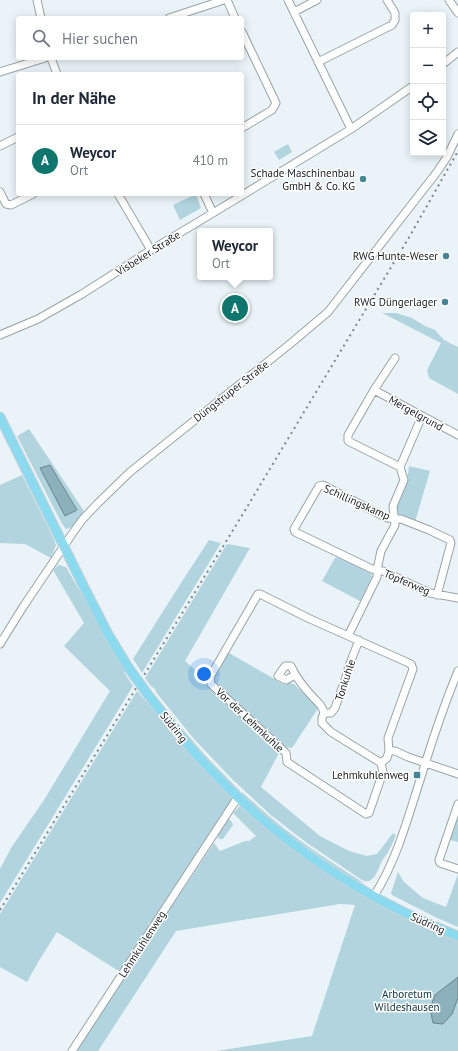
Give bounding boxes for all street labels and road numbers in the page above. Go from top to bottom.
street label: Visbeker Straße [112,227,183,279]
street label: Düngstruper Straße [190,357,272,425]
street label: Mergelgrund [386,392,446,434]
street label: Schillingskamp [322,481,392,523]
street label: Töpferweg [382,566,432,598]
street label: Tonkuhle [332,657,358,702]
street label: Vor der Lehmkuhle [212,684,287,755]
street label: Südring [157,708,191,746]
street label: Lehmkuhlenweg [115,908,169,980]
street label: Südring [409,909,448,937]

